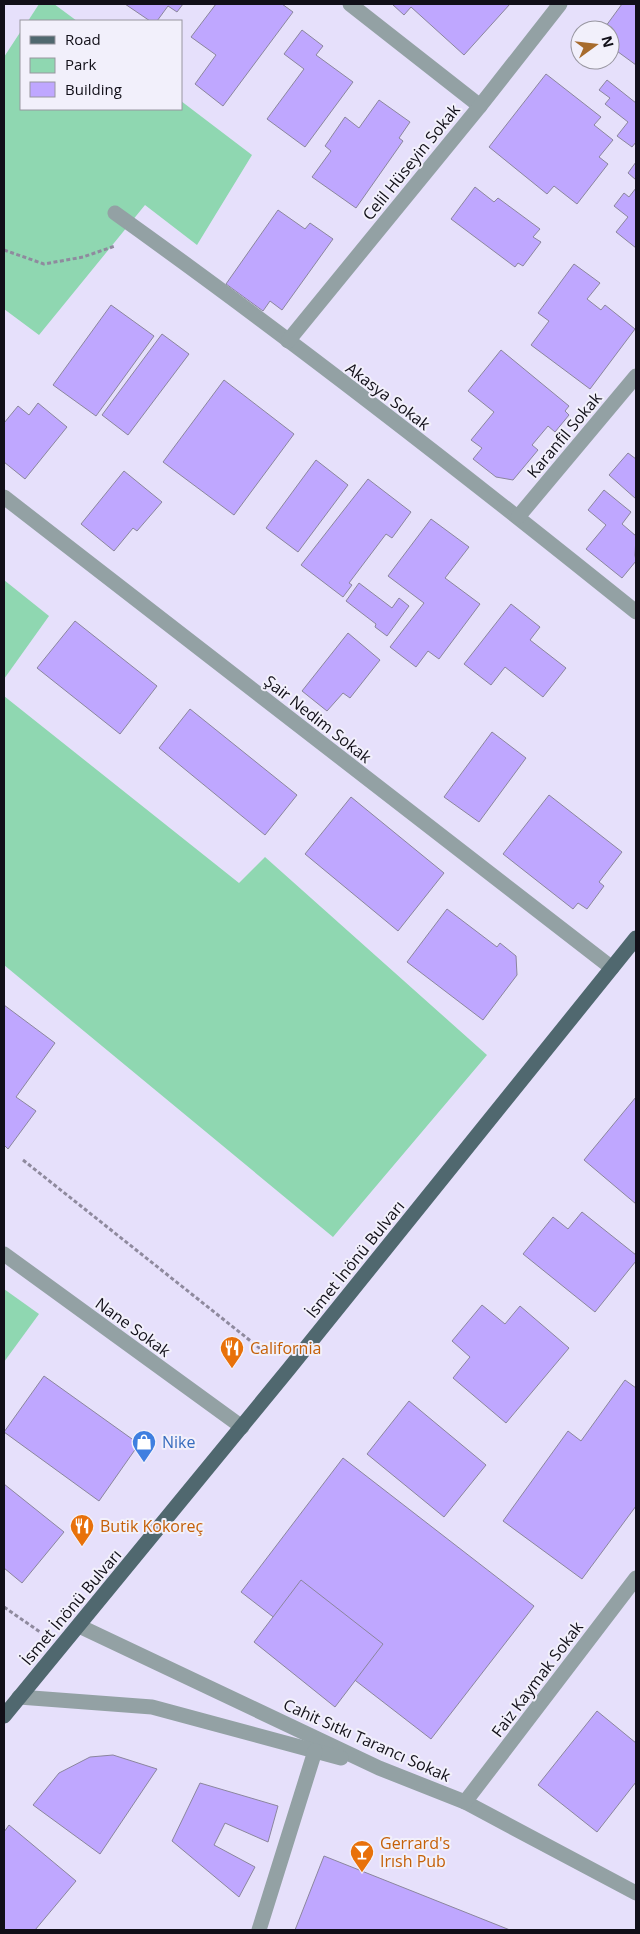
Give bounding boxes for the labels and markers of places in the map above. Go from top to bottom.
restaurant icon: California [219,1335,245,1369]
place label: California [250,1337,321,1359]
shop icon: Nike [131,1429,157,1463]
place label: Nike [162,1431,195,1453]
restaurant icon: Butik Kokoreç [69,1513,95,1547]
place label: Butik Kokoreç [100,1515,203,1537]
place label: Gerrard's Irısh Pub [380,1832,450,1872]
bar icon: Gerrard's Irısh Pub [349,1839,375,1873]

